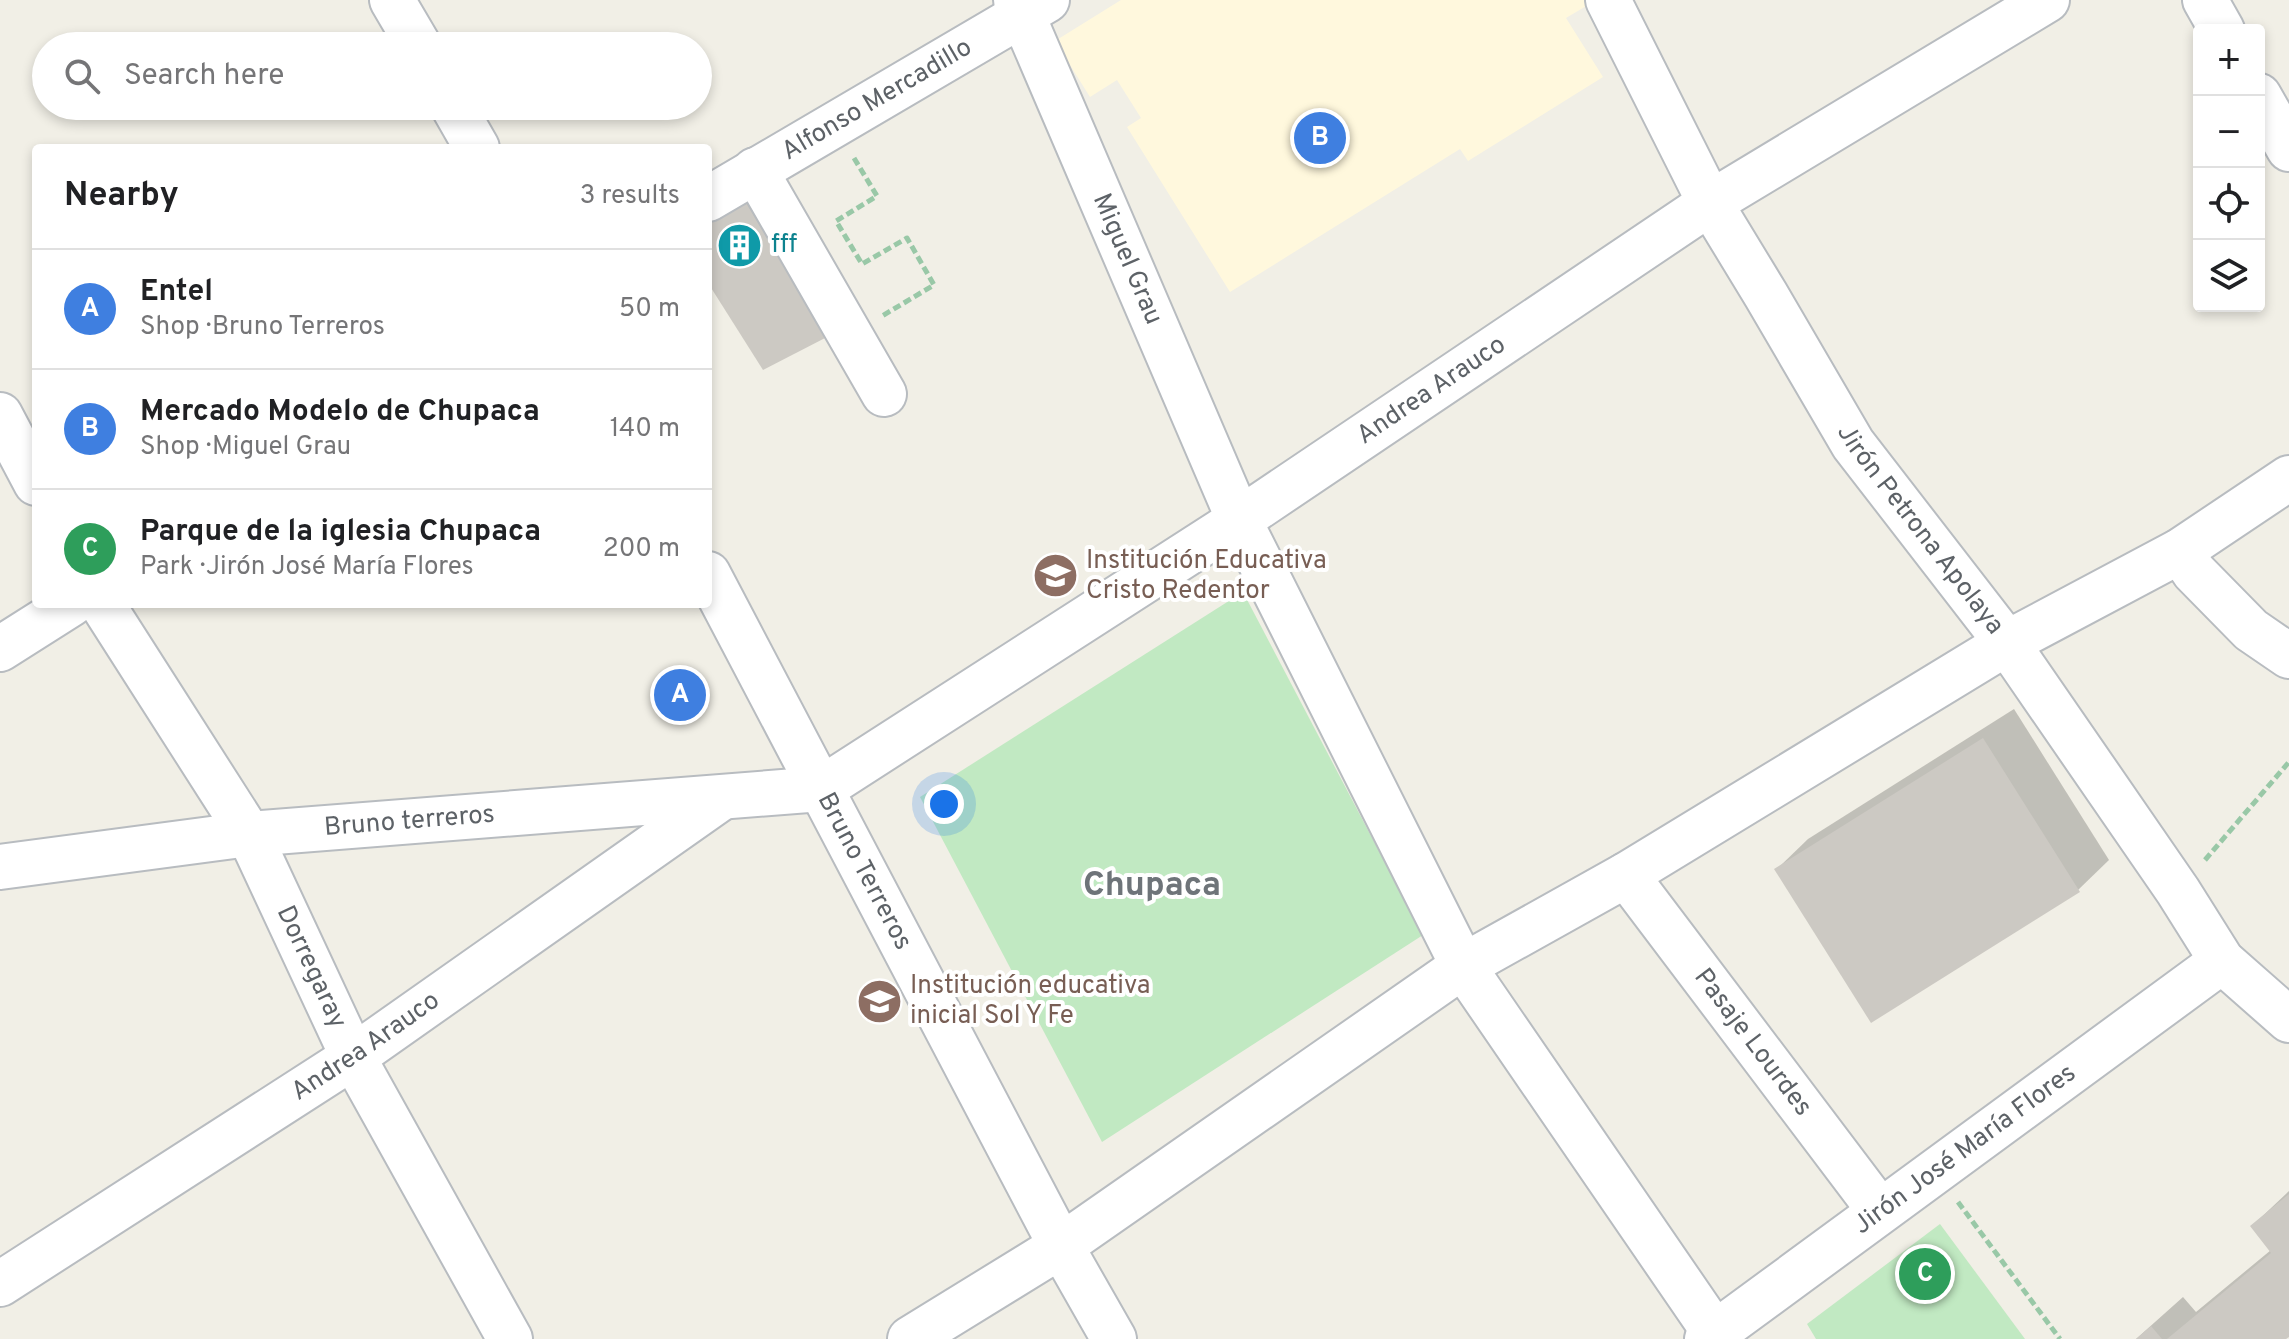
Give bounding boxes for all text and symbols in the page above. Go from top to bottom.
map controls [2193,24,2265,312]
button: + [2193,24,2265,96]
street label: Alfonso Mercadillo [776,31,978,168]
search box [32,32,712,120]
icon: search [60,54,104,98]
text: Search here [124,58,284,95]
button: − [2193,96,2265,168]
pin: B [1294,108,1346,168]
button: locate [2193,168,2265,240]
text: Nearby [64,175,179,218]
text: 3 results [580,180,680,213]
street label: Miguel Grau [1085,189,1170,330]
building icon: fff [716,221,764,269]
place label: fff [771,229,798,262]
button: layers [2193,240,2265,312]
text: Entel [140,274,213,311]
text: A [81,293,99,326]
text: 50 m [619,293,680,326]
text: Shop · Bruno Terreros [140,311,385,344]
street label: Andrea Arauco [1351,329,1512,452]
text: Mercado Modelo de Chupaca [140,394,540,431]
text: B [81,413,99,446]
text: 140 m [610,413,680,446]
street label: Jirón Petrona Apolaya [1829,419,2011,641]
text: Shop · Miguel Grau [140,431,351,464]
text: Parque de la iglesia Chupaca [140,514,541,551]
text: C [82,533,98,566]
text: 200 m [603,533,680,566]
place label: Institución Educativa Cristo Redentor [1086,545,1327,608]
text: Park · Jirón José María Flores [140,551,474,584]
school or university icon: Institución Educativa Cristo Redentor [1031,552,1079,600]
pin: A [654,665,706,725]
your location [924,784,964,824]
street label: Bruno Terreros [809,787,919,956]
street label: Bruno terreros [323,798,496,845]
district label: Chupaca [1083,865,1221,908]
street label: Dorregaray [268,901,354,1034]
street label: Pasaje Lourdes [1686,962,1819,1123]
place label: Institución educativa inicial Sol Y Fe [910,970,1150,1033]
school or university icon: Institución educativa inicial Sol Y Fe [855,977,903,1025]
street label: Andrea Arauco [285,984,446,1109]
street label: Jirón José María Flores [1847,1057,2083,1242]
pin: C [1899,1244,1951,1304]

